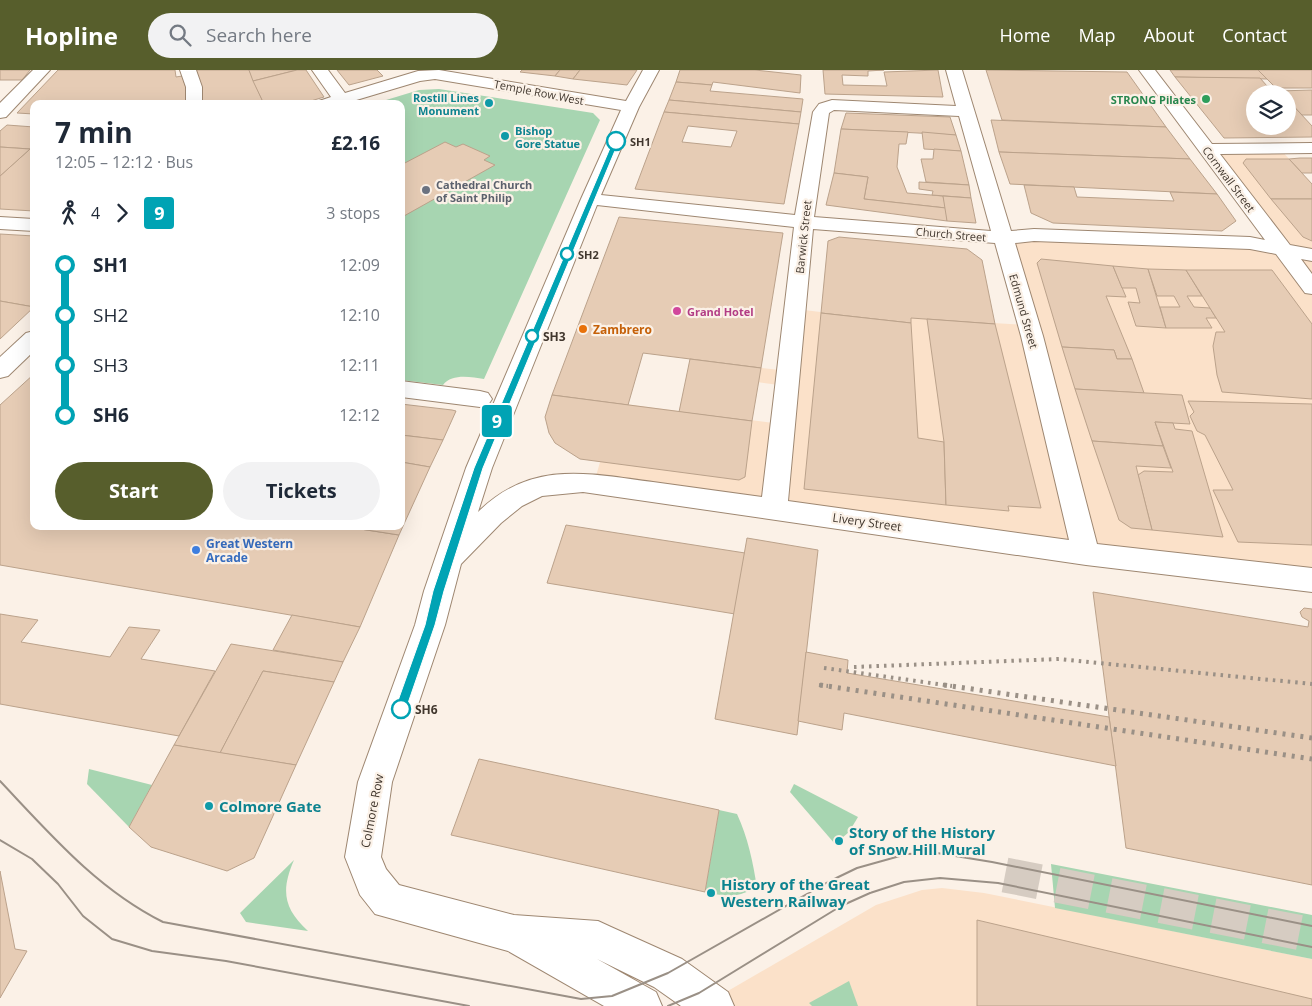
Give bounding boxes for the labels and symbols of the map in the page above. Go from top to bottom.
street label: Temple Row West [493,76,585,108]
place label: Rostill Lines Monument [413,90,480,118]
place label: STRONG Pilates [1111,92,1197,107]
marker: STRONG Pilates [1200,93,1212,105]
marker: Rostill Lines Monument [483,97,495,109]
place label: Bishop Gore Statue [515,123,581,151]
marker: Bishop Gore Statue [499,130,511,142]
marker: SH1 [606,131,626,151]
place label: SH1 [630,134,651,149]
street label: Cornwall Street [1199,143,1259,215]
place label: Cathedral Church of Saint Philip [436,177,532,205]
marker: Cathedral Church of Saint Philip [420,184,432,196]
street label: Barwick Street [792,200,814,274]
street label: Church Street [915,223,987,245]
marker: SH2 [560,247,574,261]
place label: SH2 [578,247,599,262]
street label: Edmund Street [1006,272,1042,350]
place label: Grand Hotel [687,304,754,319]
marker: Grand Hotel [671,305,683,317]
place label: Zambrero [593,321,652,338]
marker: Zambrero [577,323,589,335]
place label: SH3 [543,328,566,345]
marker: SH3 [525,329,539,343]
line badge: 9 [481,405,513,437]
street label: Livery Street [831,509,903,535]
place label: Great Western Arcade [206,535,293,566]
marker: Great Western Arcade [190,544,202,556]
marker: SH6 [391,699,411,719]
place label: SH6 [415,701,438,718]
street label: Colmore Row [357,772,388,849]
place label: Colmore Gate [219,796,321,816]
marker: Colmore Gate [203,800,215,812]
place label: Story of the History of Snow Hill Mural [849,822,996,859]
marker: Story of the History of Snow Hill Mural [833,835,845,847]
place label: History of the Great Western Railway [721,874,870,911]
marker: History of the Great Western Railway [705,887,717,899]

